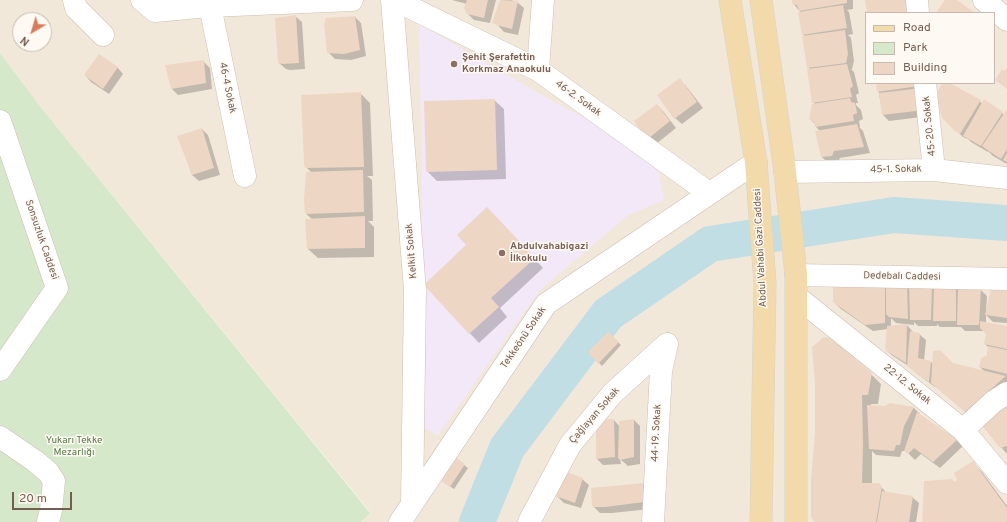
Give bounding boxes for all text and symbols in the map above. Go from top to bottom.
north arrow [12,12,52,52]
legend [865,12,995,84]
text: Road [903,20,931,36]
text: N [18,33,33,49]
text: Park [903,40,928,56]
place label: Şehit Şerafettin Korkmaz Anaokulu [462,52,551,76]
marker: Şehit Şerafettin Korkmaz Anaokulu [449,59,459,69]
text: Building [903,60,947,76]
street label: 46-4 Sokak [216,61,238,115]
street label: 46-2. Sokak [553,78,603,120]
street label: 45-20. Sokak [921,95,939,157]
street label: 45-1. Sokak [870,164,922,176]
street label: Abdul Vahabi Gazi Caddesi [752,188,770,308]
street label: Sonsuzluk Caddesi [22,198,60,282]
street label: Kelkit Sokak [404,223,420,279]
place label: Abdulvahabigazi İlkokulu [510,241,588,264]
marker: Abdulvahabigazi İlkokulu [497,248,507,258]
street label: Dedebalı Caddesi [863,270,941,284]
street label: Tekkeönü Sokak [499,305,549,371]
street label: 22-12. Sokak [881,362,933,408]
street label: Çağlayan Sokak [567,385,623,447]
street label: 44-19. Sokak [649,404,665,462]
park label: Yukarı Tekke Mezarlığı [46,435,102,458]
scale bar [14,484,74,510]
text: 20 m [19,491,47,507]

